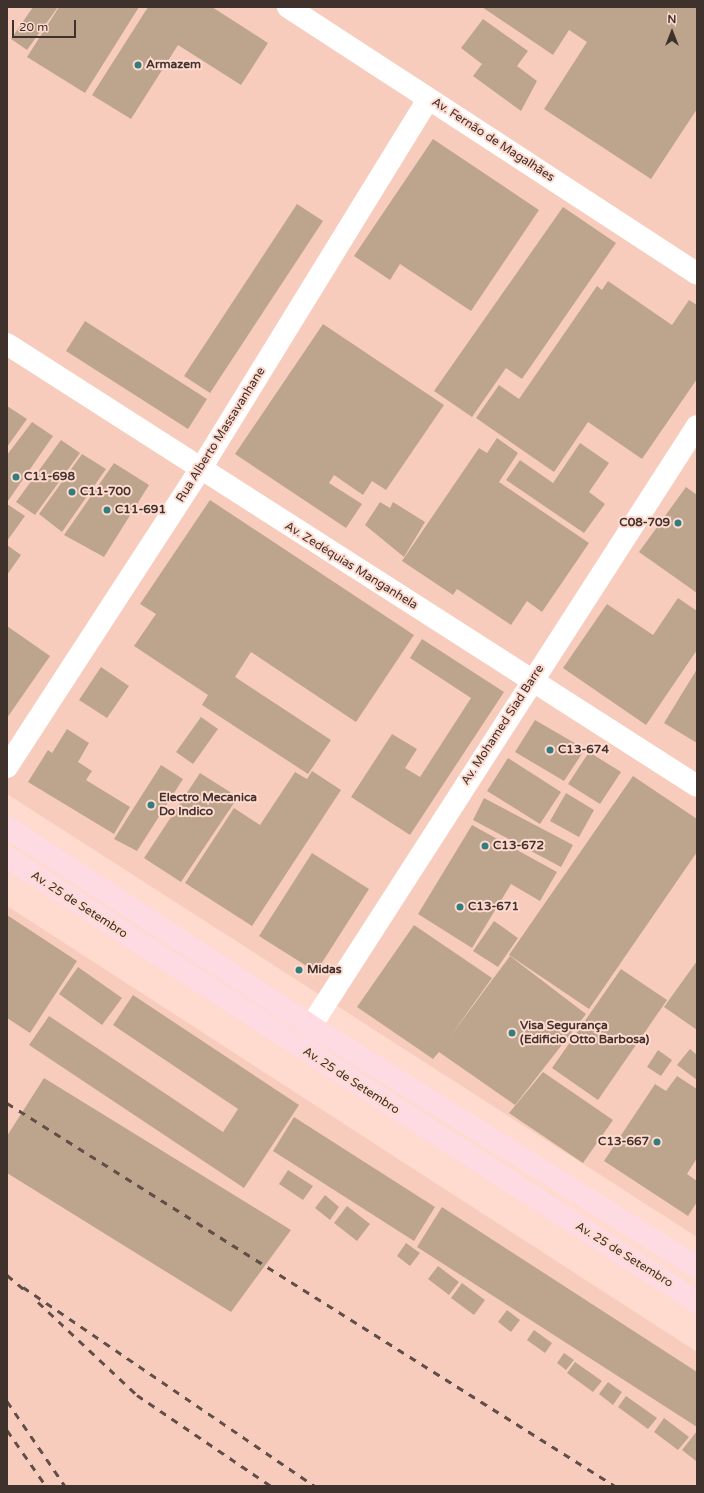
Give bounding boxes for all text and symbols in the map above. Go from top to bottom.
scale bar [14,12,78,38]
north arrow [652,12,692,52]
text: N [668,13,676,26]
text: 20 m [19,20,48,34]
place label: Armazem [146,58,201,72]
marker: Armazem [133,60,143,70]
street label: Av. Fernão de Magalhães [429,95,557,185]
street label: Rua Alberto Massavanhane [173,365,269,505]
place label: C11-698 [24,470,75,484]
marker: C11-698 [11,472,21,482]
place label: C11-700 [80,485,131,499]
marker: C11-700 [67,487,77,497]
place label: C11-691 [115,503,166,517]
marker: C11-691 [102,505,112,515]
place label: C08-709 [619,516,670,530]
marker: C08-709 [673,518,683,528]
street label: Av. Zedéquias Manganhela [282,519,420,613]
street label: Av. Mohamed Siad Barre [459,662,547,788]
place label: C13-674 [558,743,609,757]
marker: C13-674 [545,745,555,755]
place label: Electro Mecanica Do Indico [159,791,257,819]
marker: Electro Mecanica Do Indico [146,800,156,810]
place label: C13-672 [493,839,544,853]
marker: C13-672 [480,841,490,851]
street label: Av. 25 de Setembro [28,868,130,942]
place label: C13-671 [468,900,519,914]
marker: C13-671 [455,902,465,912]
place label: Midas [307,963,342,977]
marker: Midas [294,965,304,975]
place label: Visa Segurança (Edificio Otto Barbosa) [520,1019,649,1047]
marker: Visa Segurança (Edificio Otto Barbosa) [507,1028,517,1038]
street label: Av. 25 de Setembro [300,1044,402,1118]
place label: C13-667 [598,1135,649,1149]
marker: C13-667 [652,1137,662,1147]
street label: Av. 25 de Setembro [573,1219,675,1291]

